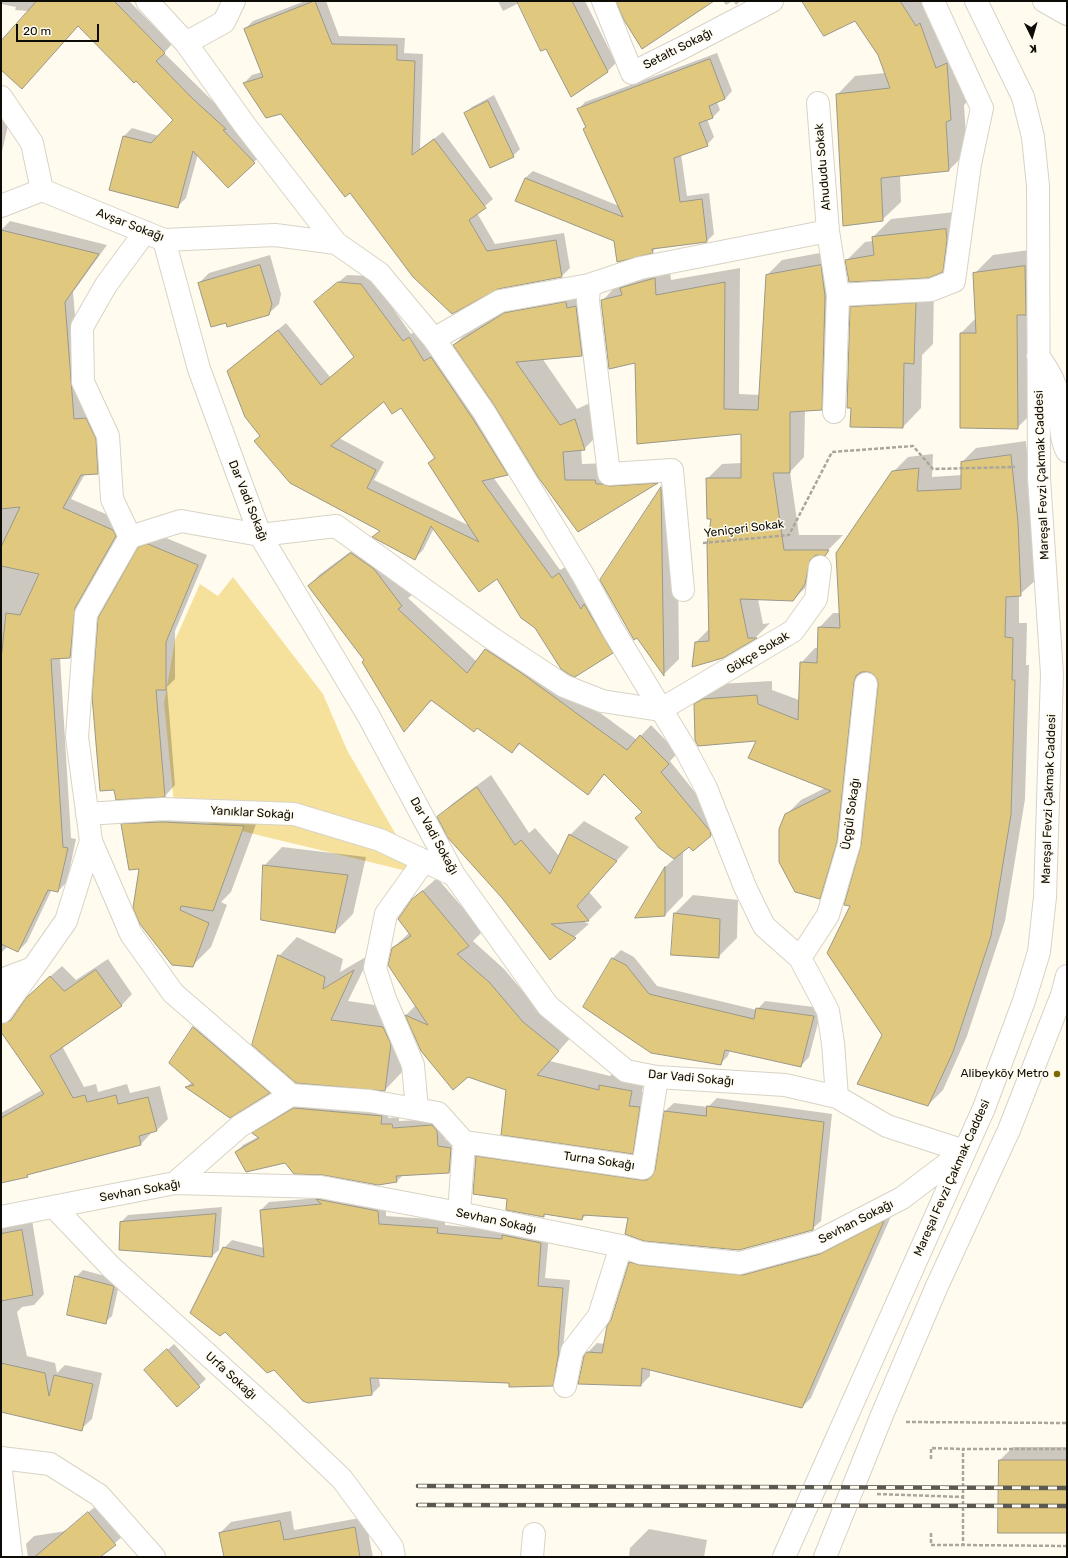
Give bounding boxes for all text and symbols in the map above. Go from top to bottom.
scale bar [18,16,101,42]
north arrow [1012,16,1052,56]
text: 20 m [23,24,51,38]
street label: Setaltı Sokağı [641,25,715,73]
text: K [1029,42,1037,55]
street label: Ahududu Sokak [812,123,834,211]
street label: Avşar Sokağı [94,205,166,245]
street label: Mareşal Fevzi Çakmak Caddesi [1032,390,1052,560]
street label: Dar Vadi Sokağı [225,458,271,544]
street label: Yeniçeri Sokak [703,517,785,541]
street label: Gökçe Sokak [724,629,792,677]
street label: Mareşal Fevzi Çakmak Caddesi [1039,714,1059,884]
street label: Üçgül Sokağı [839,777,863,851]
street label: Dar Vadi Sokağı [407,795,461,877]
street label: Yanıklar Sokağı [210,804,294,822]
street label: Dar Vadi Sokağı [647,1067,735,1089]
place label: Alibeyköy Metro [961,1067,1049,1081]
marker: Alibeyköy Metro [1052,1069,1062,1079]
street label: Mareşal Fevzi Çakmak Caddesi [911,1098,993,1258]
street label: Turna Sokağı [562,1149,636,1173]
street label: Sevhan Sokağı [98,1177,182,1205]
street label: Sevhan Sokağı [816,1197,896,1247]
street label: Sevhan Sokağı [454,1205,538,1237]
street label: Urfa Sokağı [202,1349,260,1403]

